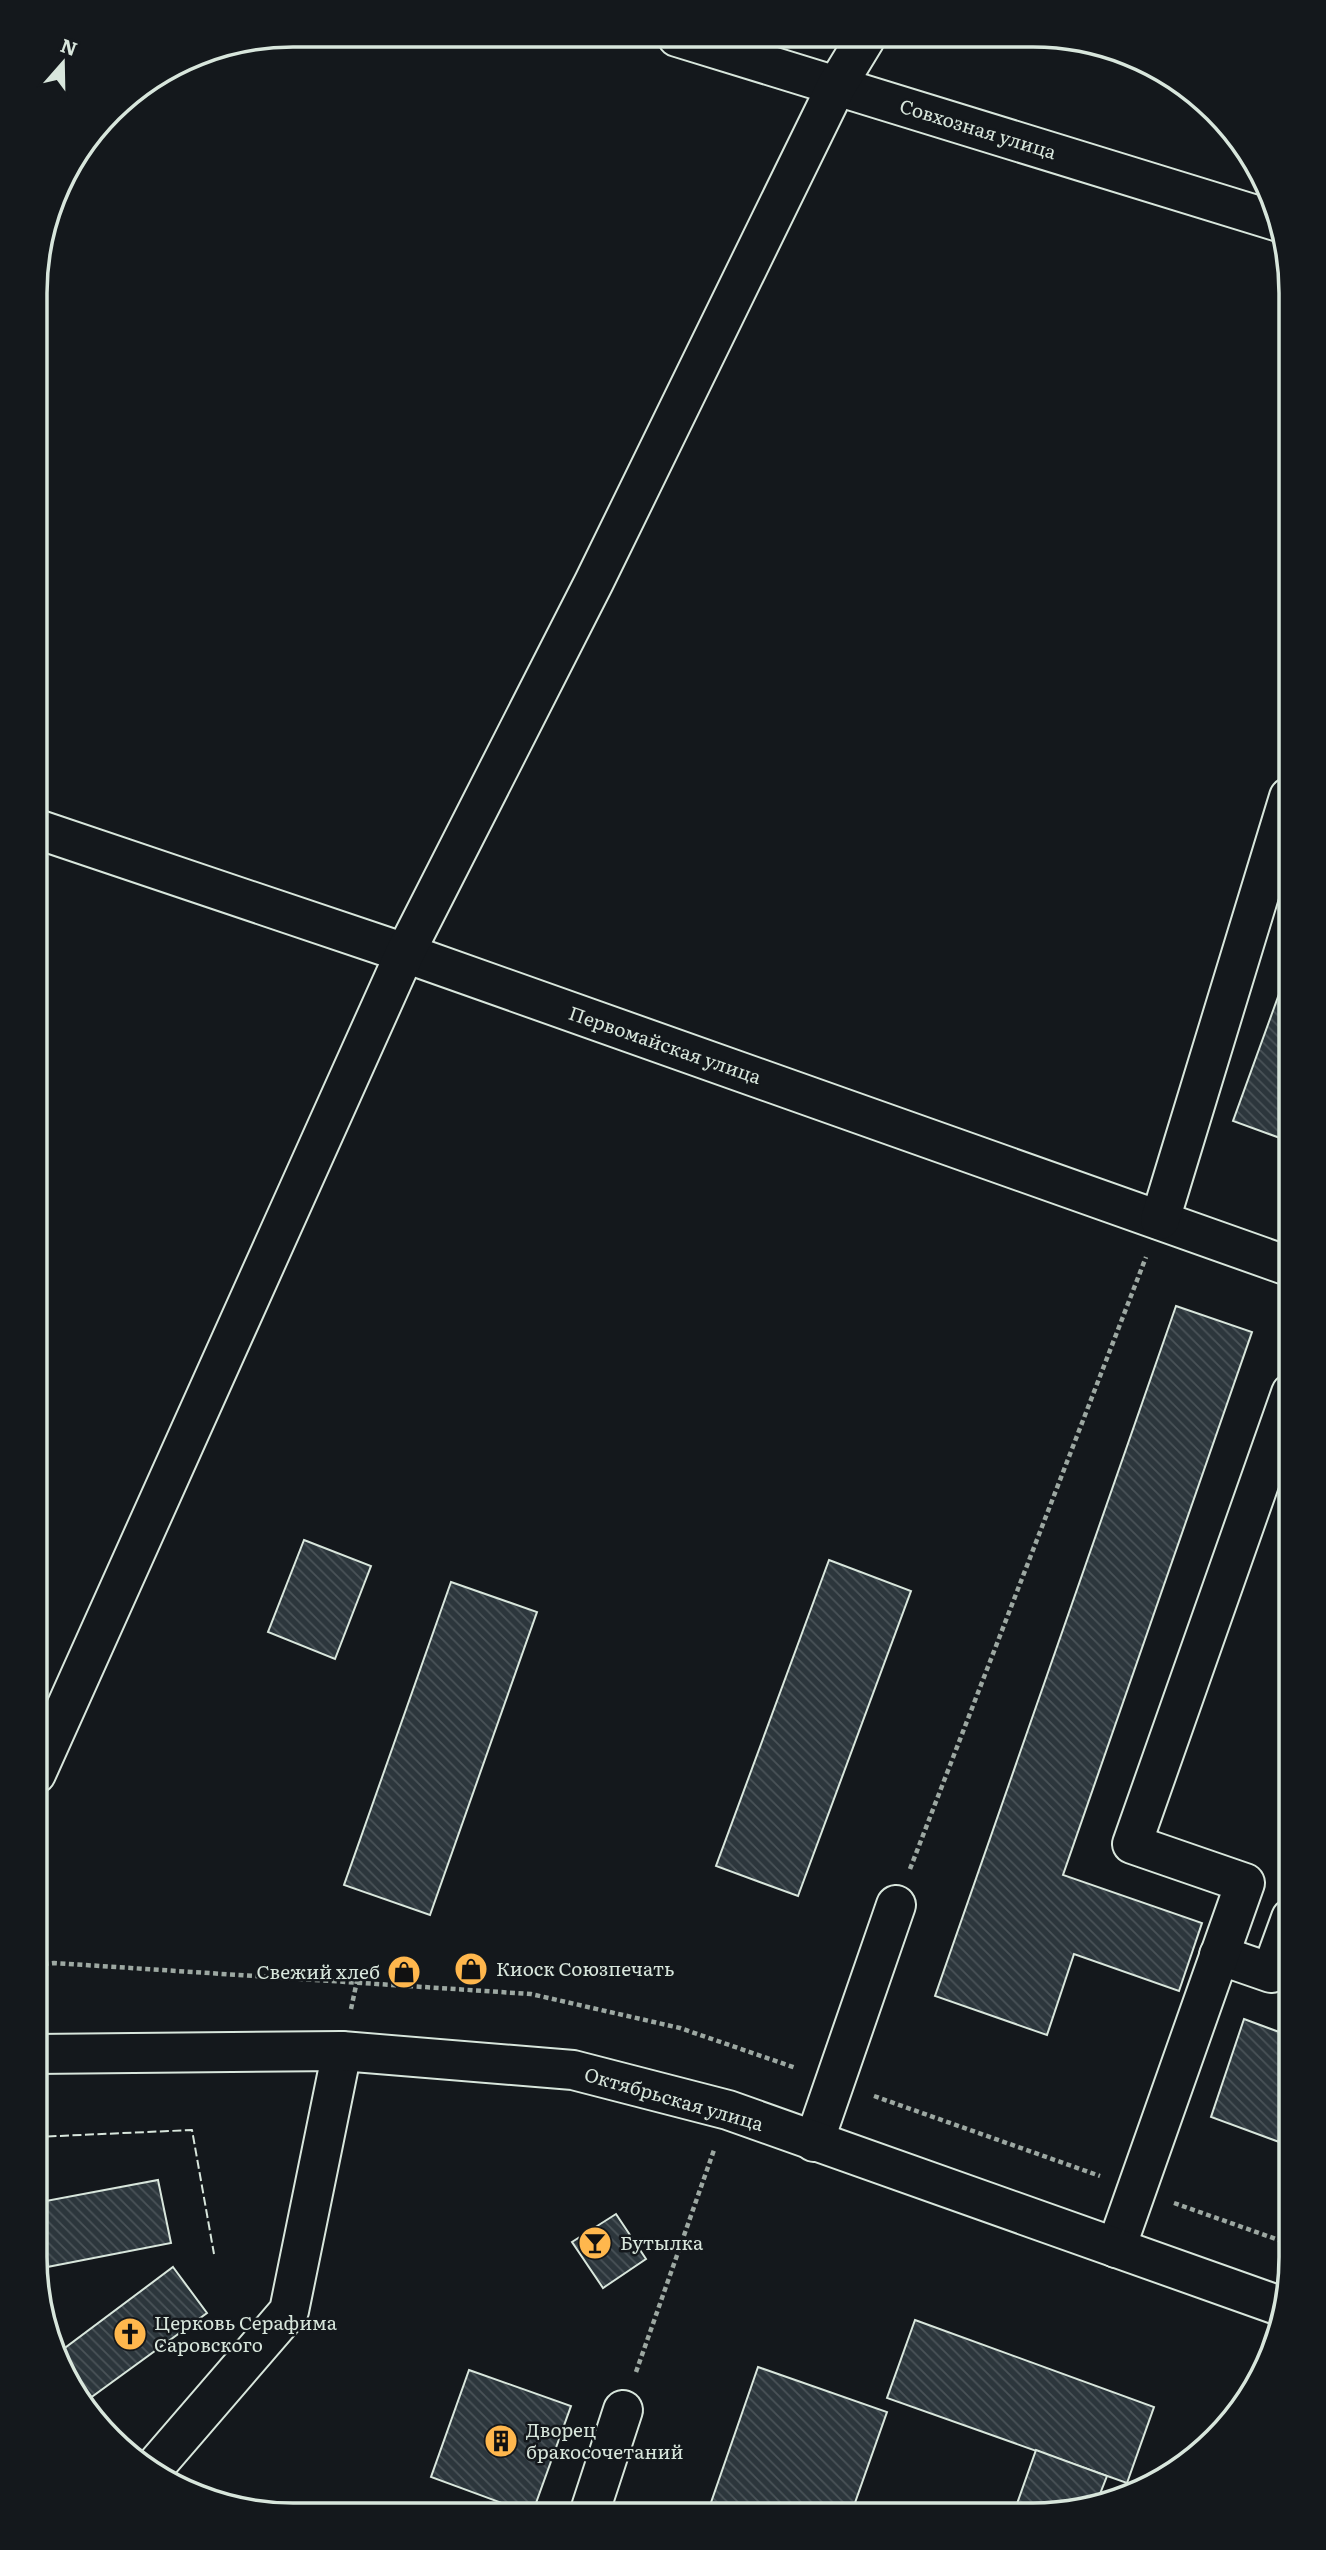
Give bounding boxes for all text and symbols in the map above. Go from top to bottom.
north arrow [28,28,98,98]
text: N [57,30,81,62]
street label: Совхозная улица [897,91,1061,165]
street label: Первомайская улица [565,998,766,1090]
shop icon: Киоск Союзпечать [452,1950,490,1988]
shop icon: Свежий хлеб [385,1953,423,1991]
place label: Киоск Союзпечать [496,1954,674,1982]
place label: Свежий хлеб [256,1957,380,1985]
street label: Октябрьская улица [581,2059,768,2137]
bar icon: Бутылка [576,2224,614,2262]
place label: Бутылка [620,2228,704,2256]
place label: Церковь Серафима Саровского [154,2308,338,2358]
church icon: Церковь Серафима Саровского [111,2315,149,2353]
place label: Дворец бракосочетаний [526,2415,683,2465]
building icon: Дворец бракосочетаний [482,2422,520,2460]

